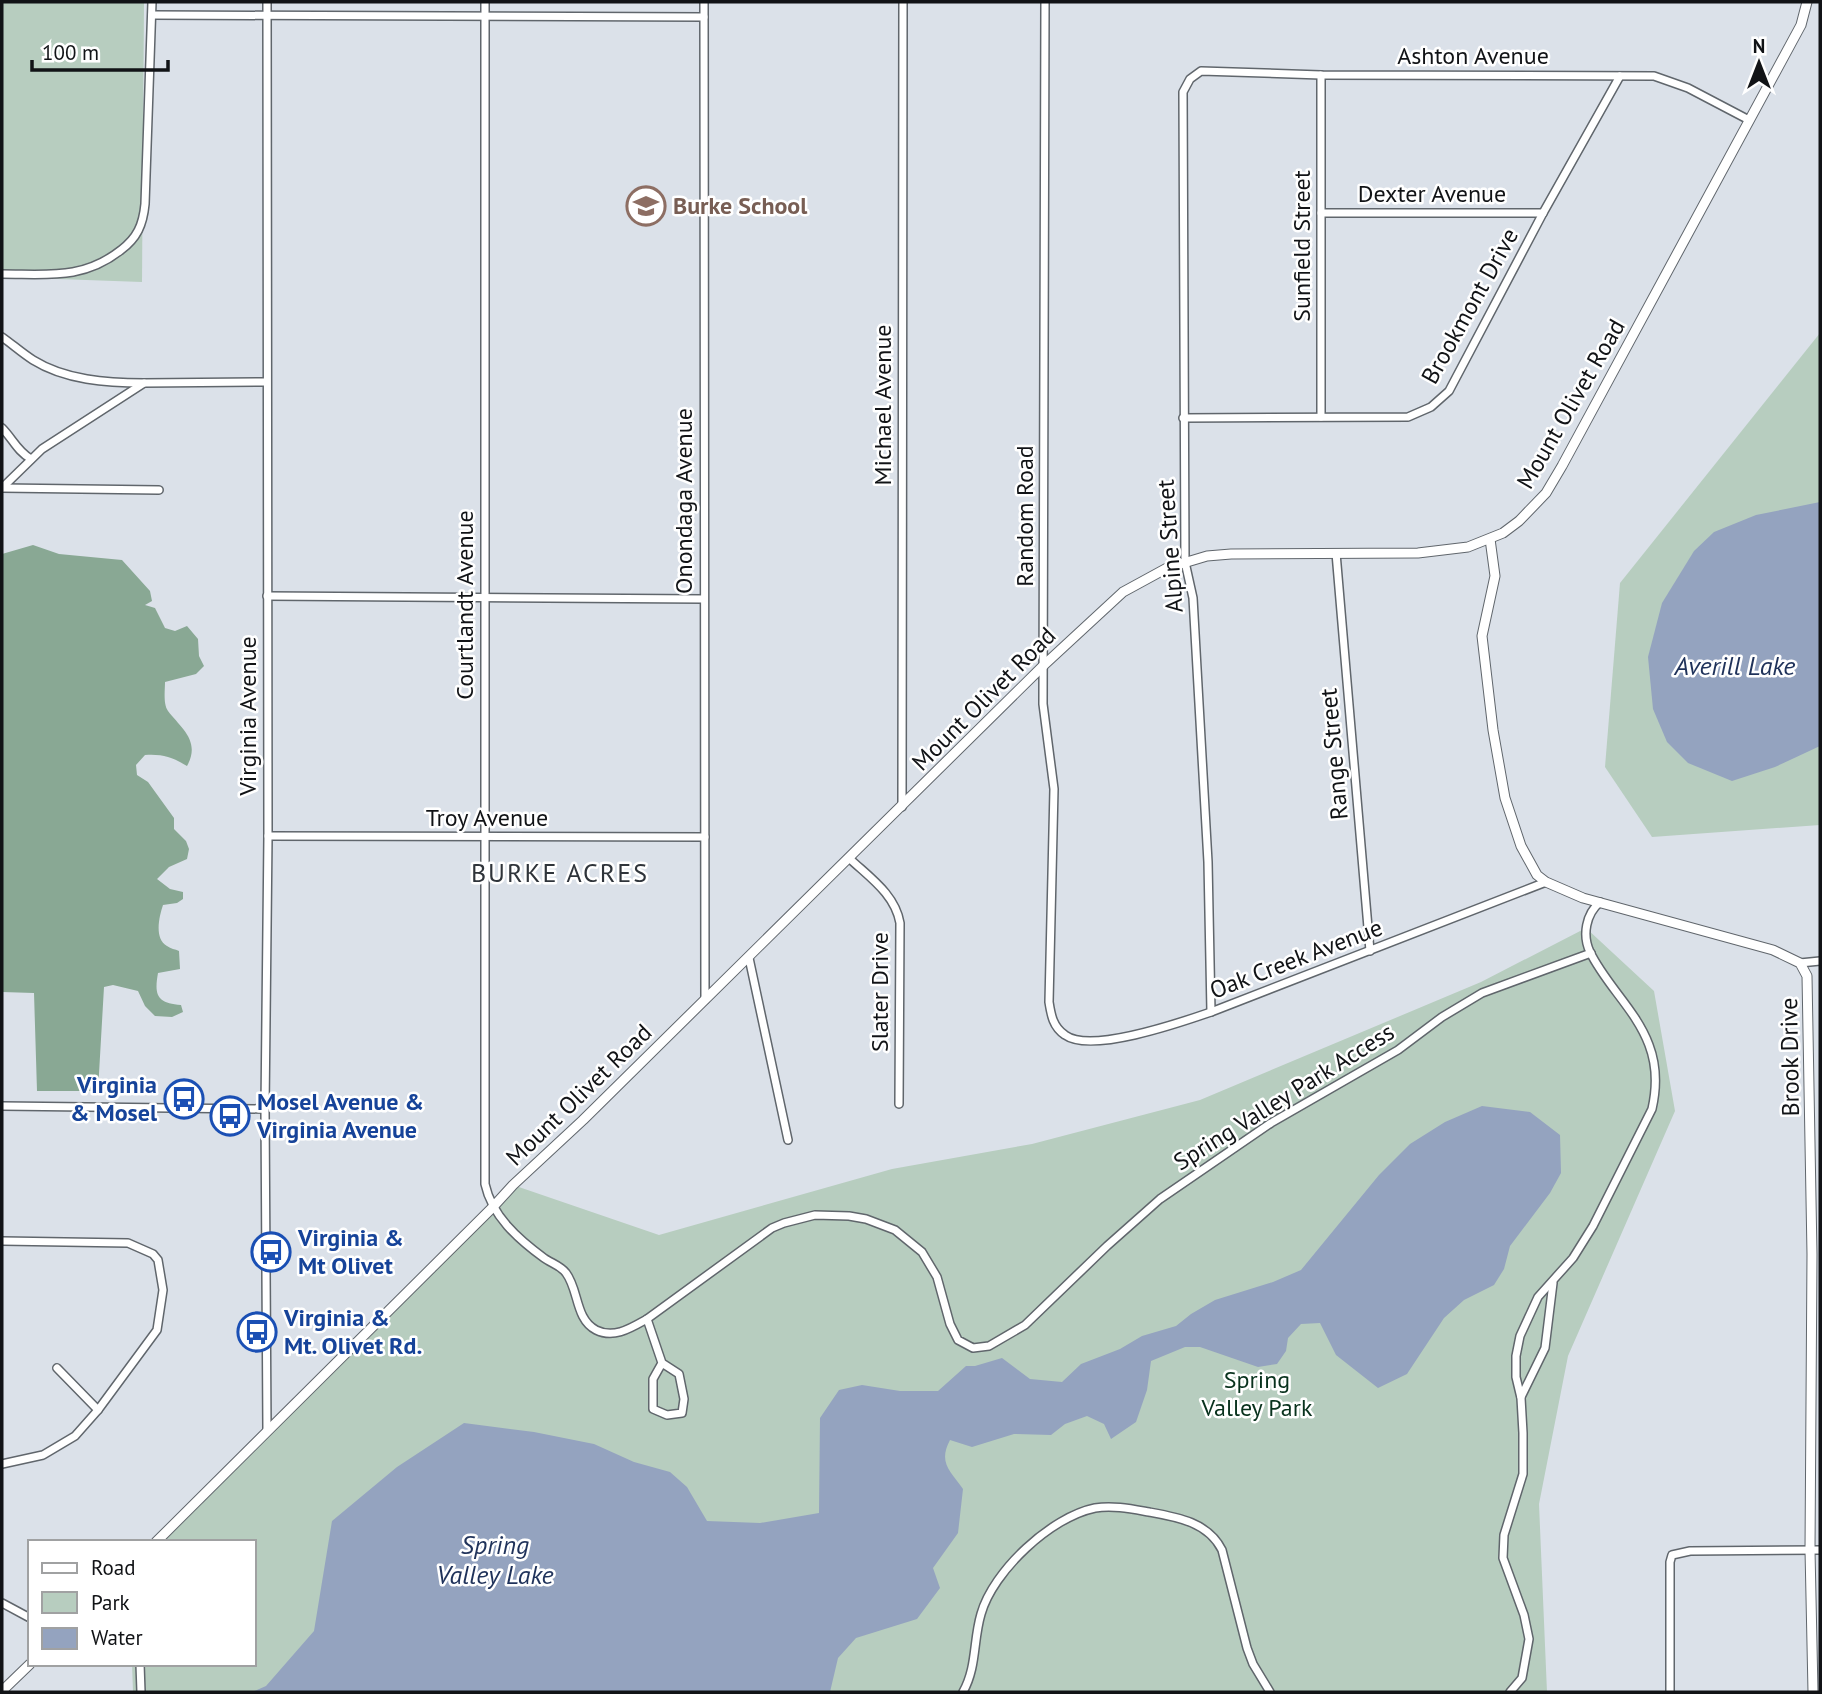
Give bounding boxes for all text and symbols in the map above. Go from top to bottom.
scale bar [32,28,168,72]
north arrow [1724,28,1794,98]
text: N [1753,34,1765,58]
text: 100 m [42,39,99,66]
street label: Ashton Avenue [1397,40,1549,71]
street label: Sunfield Street [1286,170,1317,322]
street label: Dexter Avenue [1358,178,1506,209]
school or university icon: Burke School [625,185,667,227]
place label: Burke School [673,190,808,221]
street label: Brookmont Drive [1414,222,1525,389]
street label: Mount Olivet Road [1509,313,1632,494]
street label: Michael Avenue [867,324,898,486]
street label: Onondaga Avenue [668,408,699,594]
street label: Random Road [1009,445,1040,587]
street label: Alpine Street [1149,478,1190,614]
street label: Courtlandt Avenue [449,510,480,700]
street label: Mount Olivet Road [905,620,1062,777]
street label: Virginia Avenue [232,636,263,797]
water label: Averill Lake [1674,649,1795,682]
street label: Range Street [1312,687,1355,821]
street label: Troy Avenue [426,802,548,833]
district label: BURKE ACRES [471,856,649,889]
street label: Oak Creek Avenue [1205,911,1387,1006]
street label: Slater Drive [864,932,895,1052]
street label: Brook Drive [1773,997,1806,1117]
street label: Spring Valley Park Access [1168,1016,1400,1177]
street label: Mount Olivet Road [499,1017,658,1172]
place label: Virginia & Mosel [70,1069,158,1128]
bus stop icon: Virginia & Mosel [163,1078,205,1120]
place label: Mosel Avenue & Virginia Avenue [256,1086,424,1145]
bus stop icon: Mosel Avenue & Virginia Avenue [209,1095,251,1137]
place label: Virginia & Mt Olivet [297,1222,404,1281]
bus stop icon: Virginia & Mt Olivet [250,1231,292,1273]
place label: Virginia & Mt. Olivet Rd. [283,1302,422,1361]
bus stop icon: Virginia & Mt. Olivet Rd. [236,1311,278,1353]
park label: Spring Valley Park [1201,1364,1313,1423]
water label: Spring Valley Lake [436,1528,554,1591]
legend [28,1540,256,1666]
text: Road [91,1554,135,1581]
text: Park [91,1589,130,1616]
text: Water [91,1624,143,1651]

